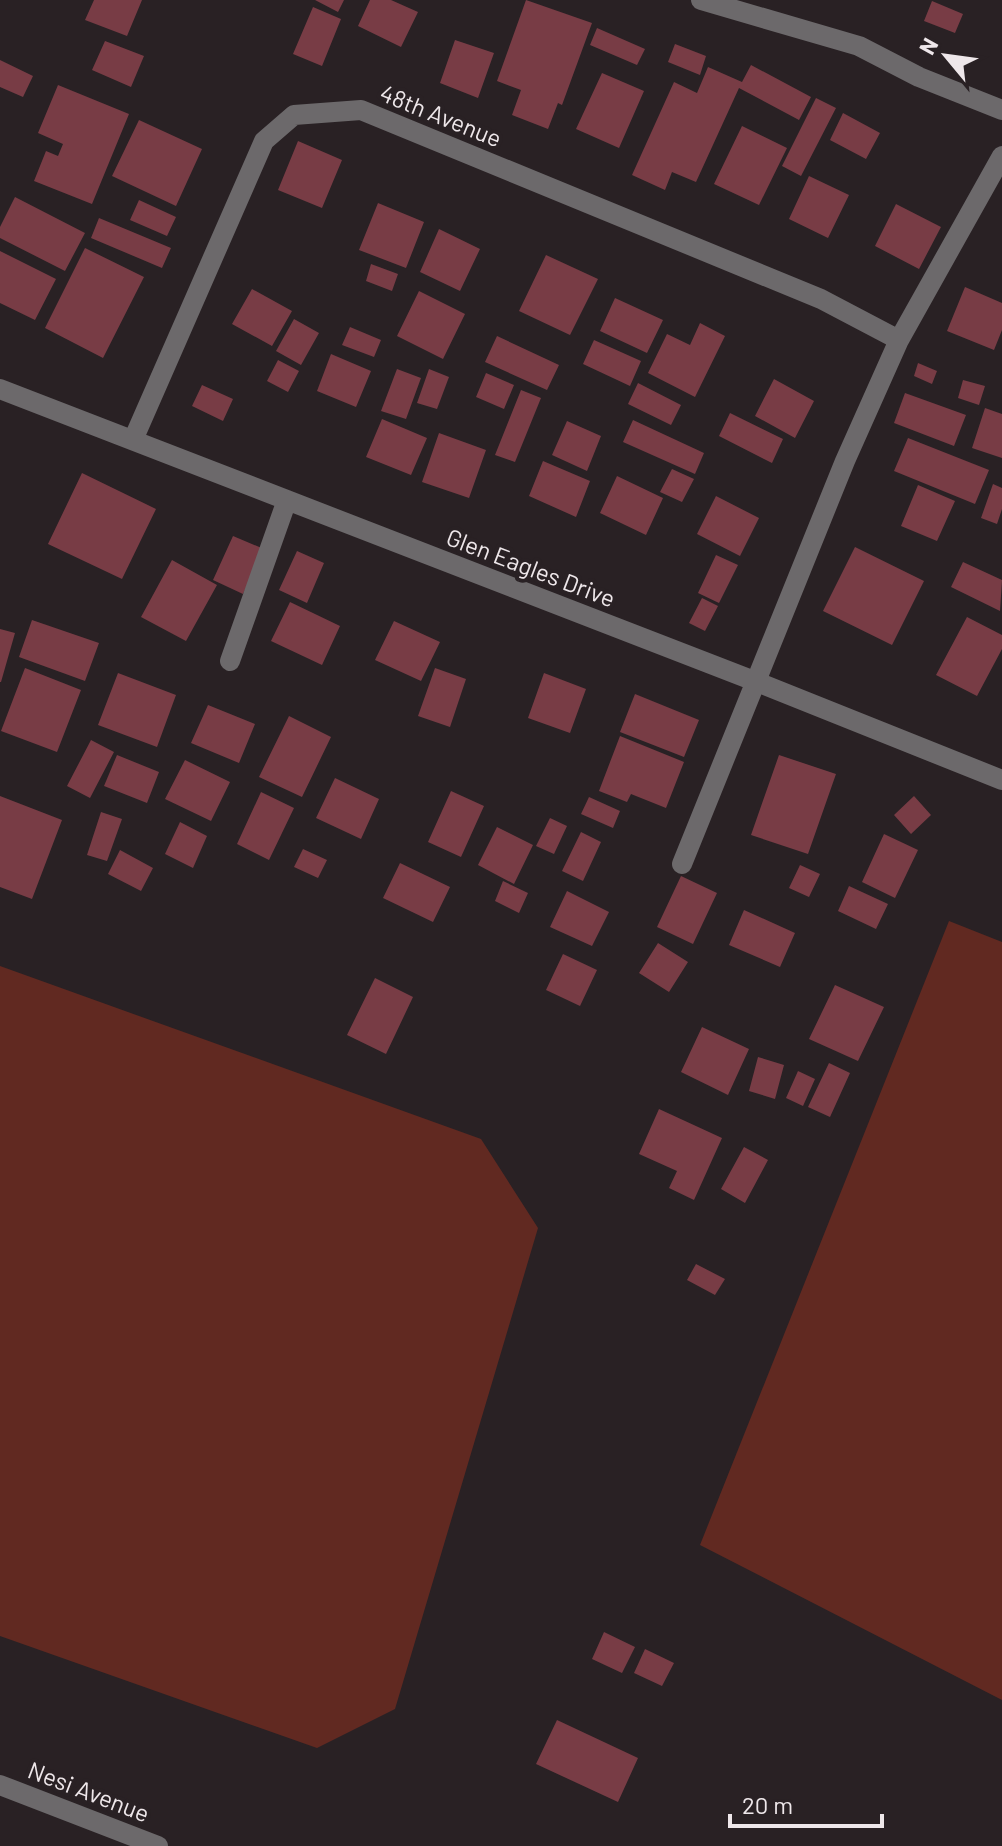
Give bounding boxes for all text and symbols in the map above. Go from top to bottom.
north arrow [906,16,986,96]
text: N [913,33,943,59]
street label: 48th Avenue [376,77,506,153]
street label: Glen Eagles Drive [443,522,619,612]
street label: Nesi Avenue [24,1755,154,1827]
scale bar [730,1778,882,1828]
text: 20 m [742,1790,793,1819]

